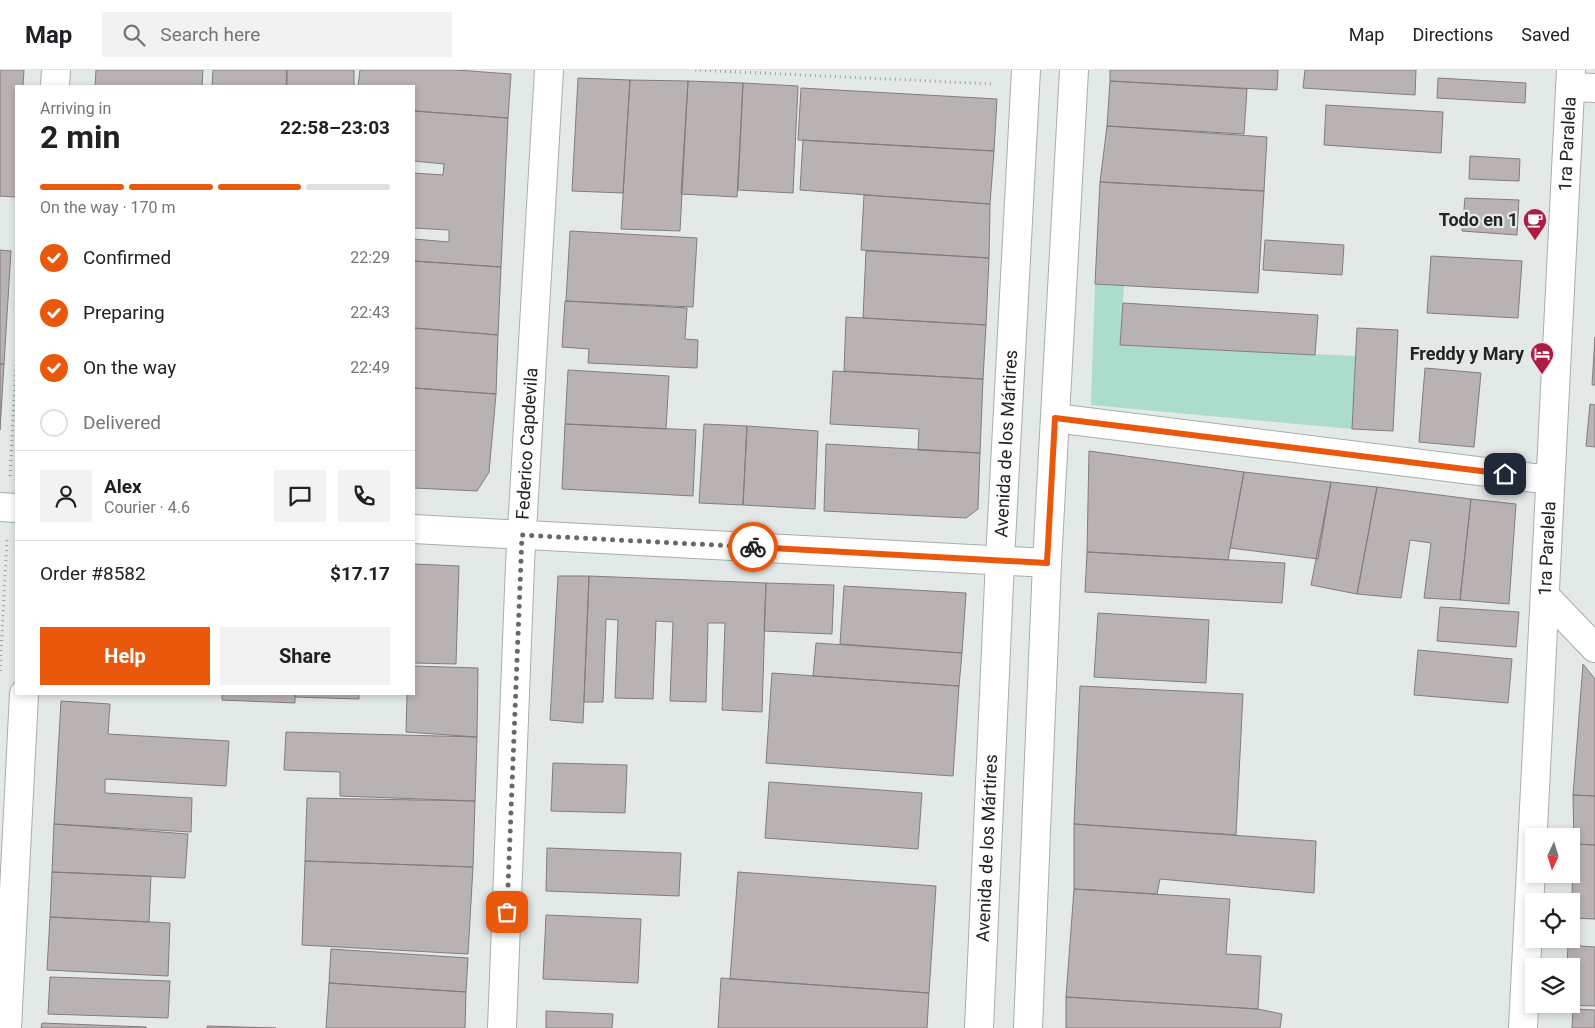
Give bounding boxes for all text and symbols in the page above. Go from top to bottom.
search box [102,12,452,57]
text: Map [25,21,72,49]
icon: search [120,21,148,49]
text: Search here [160,23,260,46]
text: Map [1349,24,1384,45]
text: Directions [1412,24,1493,45]
text: Saved [1521,24,1570,45]
street label: 1ra Paralela [1554,96,1580,192]
text: Arriving in [40,99,111,118]
text: 22:58–23:03 [280,116,390,139]
text: 2 min [40,118,120,156]
text: On the way · 170 m [40,198,176,217]
cafe icon: Todo en 1 [1522,207,1548,241]
place label: Todo en 1 [1439,209,1518,230]
icon: check [40,244,68,272]
text: Confirmed [83,246,171,269]
text: 22:29 [350,248,390,267]
icon: check [40,299,68,327]
text: Preparing [83,301,165,324]
text: 22:43 [350,303,390,322]
hotel icon: Freddy y Mary [1529,341,1555,375]
place label: Freddy y Mary [1410,343,1525,364]
street label: Avenida de los Mártires [990,349,1021,538]
icon: check [40,354,68,382]
text: On the way [83,356,176,379]
text: 22:49 [350,358,390,377]
street label: Federico Capdevila [512,367,542,520]
text: Delivered [83,411,161,434]
pin [1484,453,1526,495]
icon: home [1491,460,1519,488]
button: person [40,470,92,522]
button: chat [274,470,326,522]
button: phone [338,470,390,522]
text: Alex [104,475,142,498]
text: Courier · 4.6 [104,498,190,517]
street label: 1ra Paralela [1534,501,1559,596]
courier [728,522,778,572]
icon: bike [739,533,767,561]
text: Order #8582 [40,562,146,585]
text: $17.17 [330,562,390,585]
button: Help [40,627,210,685]
button: Share [220,627,390,685]
street label: Avenida de los Mártires [972,754,1001,943]
north arrow [1525,828,1580,882]
map controls [1525,828,1580,1013]
pin [486,891,528,933]
button: locate [1525,893,1580,948]
icon: bag [493,898,521,926]
button: layers [1525,958,1580,1013]

